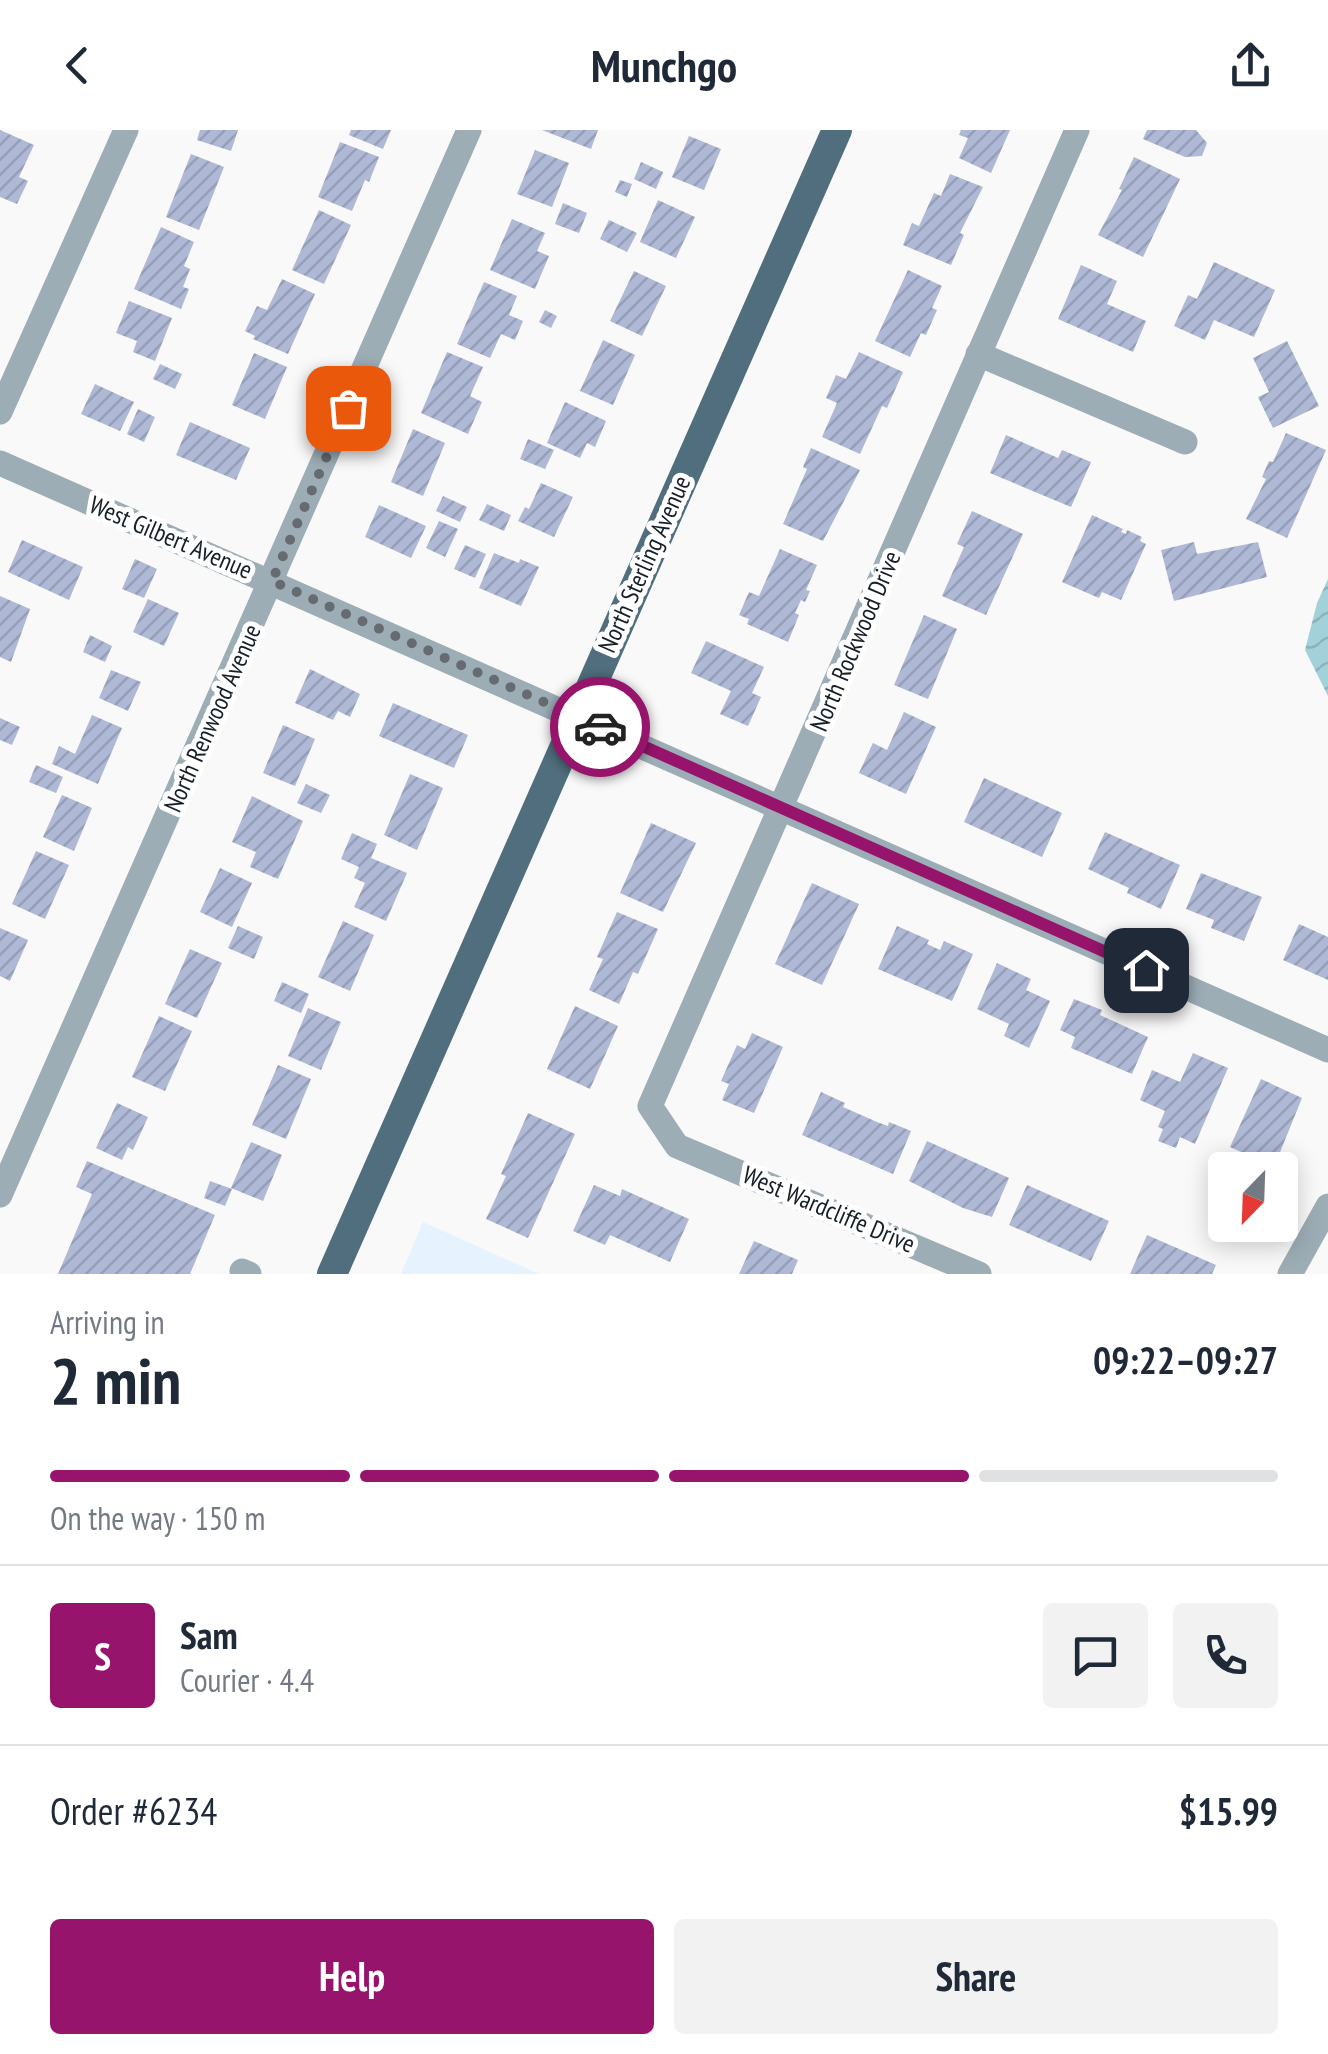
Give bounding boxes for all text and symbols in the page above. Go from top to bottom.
text: Munchgo [591,36,737,94]
icon: back [50,38,105,93]
icon: share [1223,38,1278,93]
pin [306,366,391,451]
icon: bag [321,381,376,436]
street label: North Sterling Avenue [591,471,697,657]
street label: West Gilbert Avenue [85,488,257,586]
street label: North Rockwood Drive [803,546,907,736]
street label: North Renwood Avenue [156,619,268,817]
courier [550,677,650,777]
icon: car [573,700,628,755]
pin [1104,928,1189,1013]
icon: home [1119,943,1174,998]
north arrow [1208,1152,1298,1242]
map controls [1208,1152,1298,1242]
street label: West Wardcliffe Drive [738,1158,920,1260]
text: Arriving in [50,1301,165,1343]
text: 09:22–09:27 [1093,1335,1278,1384]
text: 2 min [50,1338,181,1422]
text: On the way · 150 m [50,1497,265,1539]
button: chat [1043,1603,1148,1708]
button: phone [1173,1603,1278,1708]
text: Sam [180,1610,238,1659]
text: S [94,1631,111,1680]
text: Courier · 4.4 [180,1659,314,1701]
text: Order #6234 [50,1786,217,1835]
text: $15.99 [1179,1786,1278,1835]
button: Help [50,1919,654,2034]
button: Share [674,1919,1278,2034]

